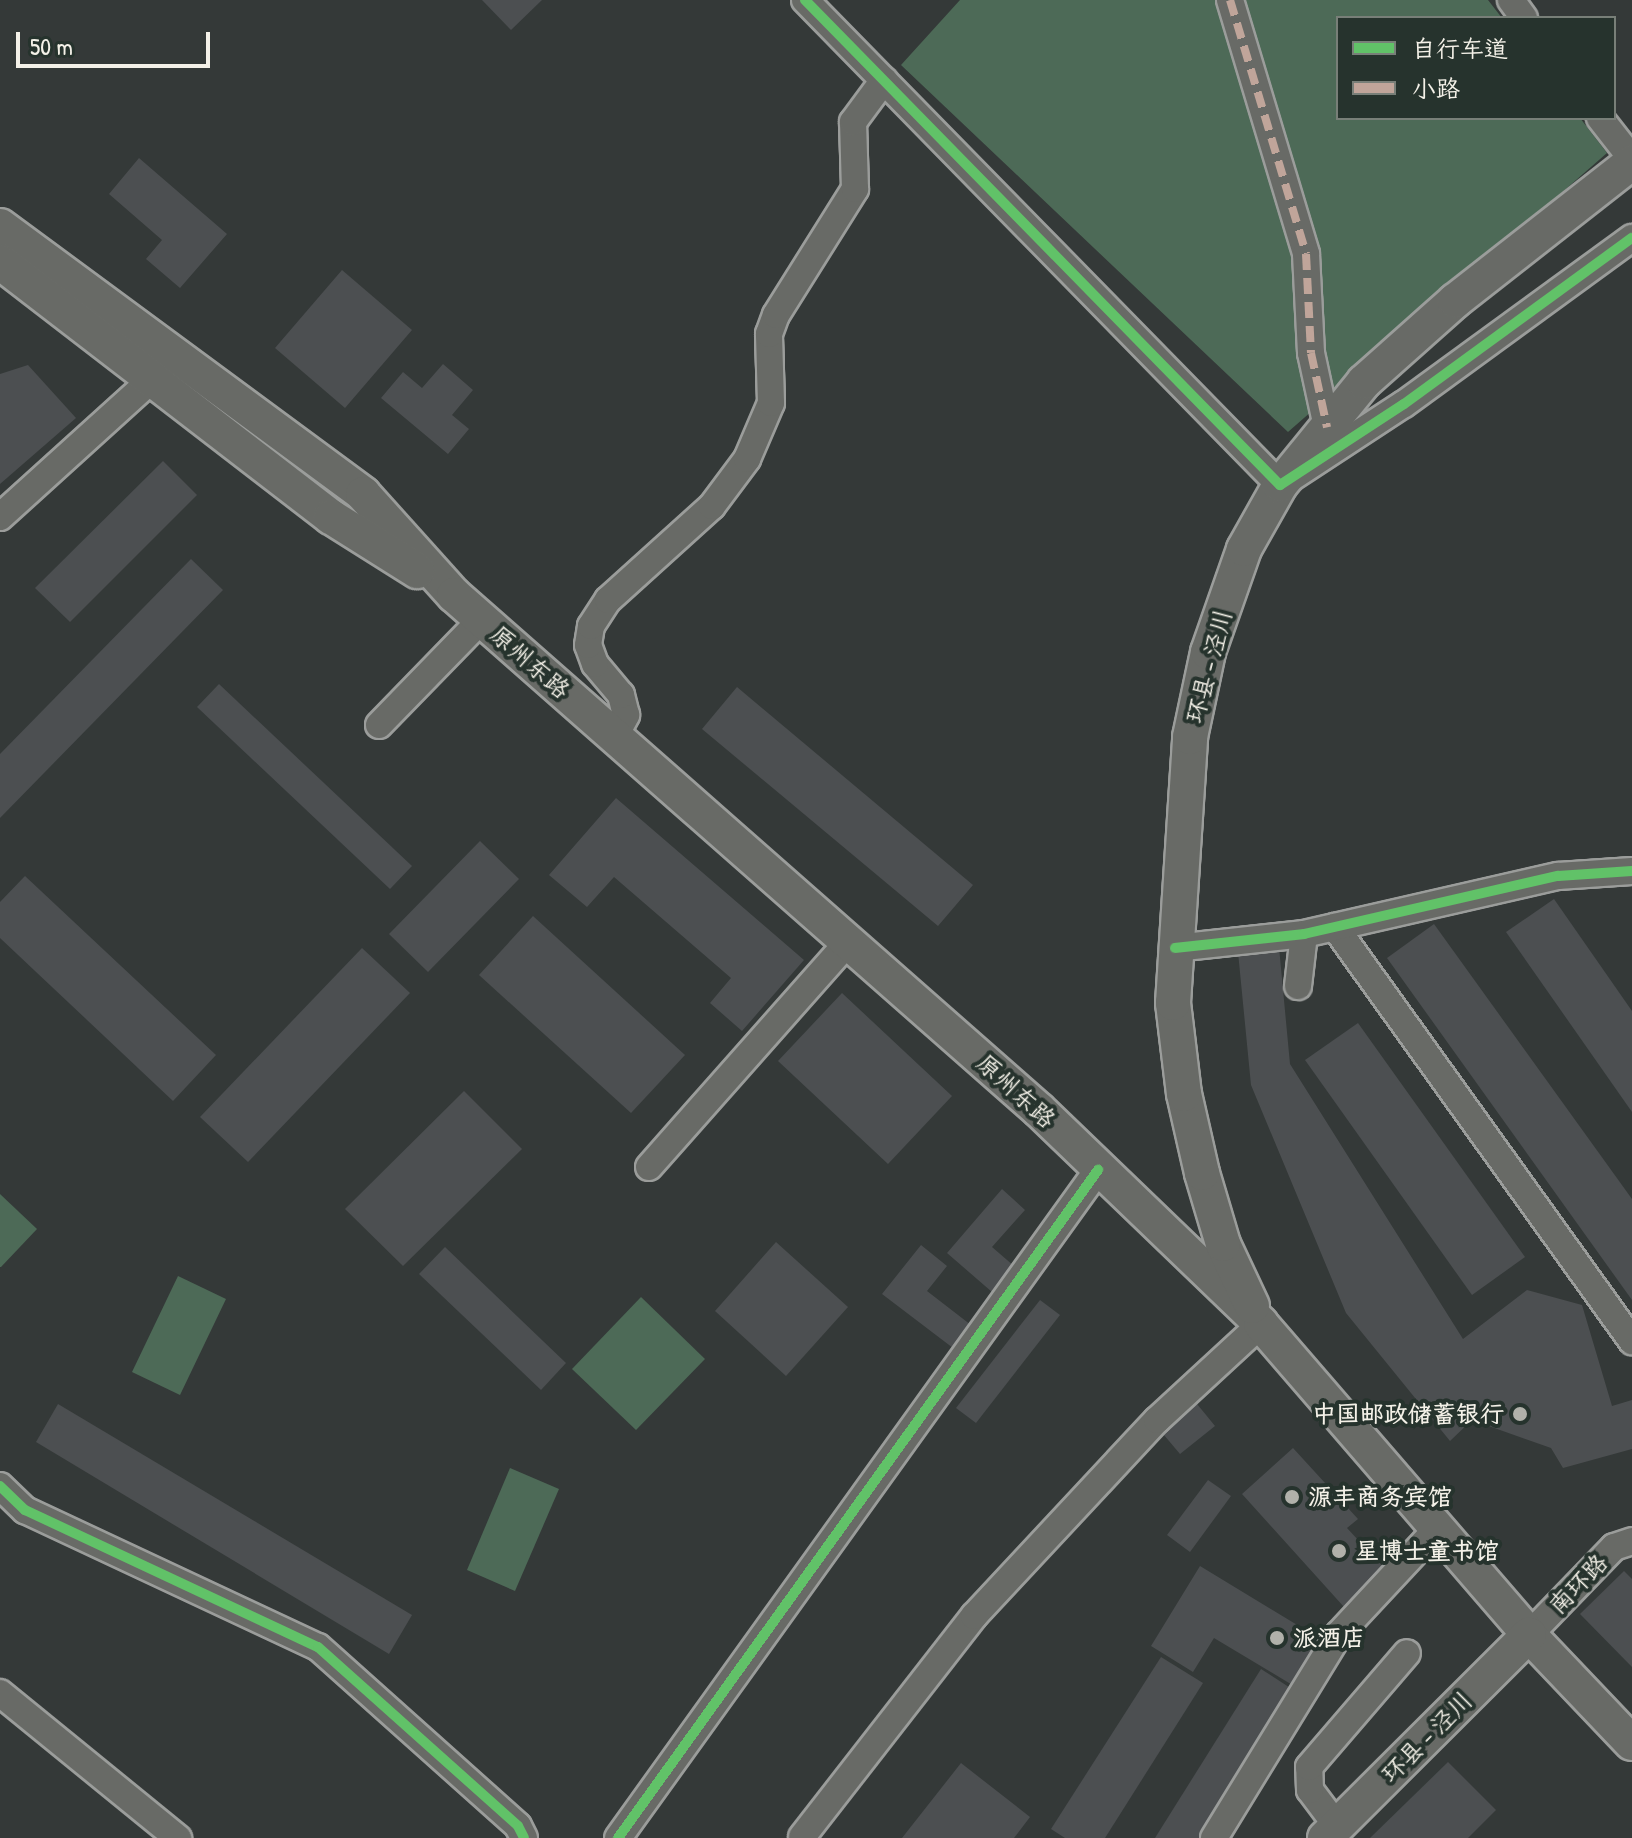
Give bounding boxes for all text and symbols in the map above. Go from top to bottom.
scale bar [20,16,214,66]
legend [1336,16,1616,120]
text: 50 m [30,30,73,62]
text: 自行车道 [1412,32,1508,64]
text: 小路 [1412,72,1460,104]
street label: 环县 - 泾川 [1180,606,1238,726]
street label: 原州东路 [484,620,576,704]
street label: 原州东路 [971,1048,1061,1134]
place label: 中国邮政储蓄银行 [1312,1400,1504,1428]
marker: 中国邮政储蓄银行 [1511,1405,1529,1423]
place label: 源丰商务宾馆 [1308,1483,1452,1511]
marker: 源丰商务宾馆 [1283,1488,1301,1506]
place label: 星博士童书馆 [1355,1537,1499,1565]
marker: 星博士童书馆 [1330,1542,1348,1560]
street label: 南环路 [1543,1548,1613,1620]
place label: 派酒店 [1293,1624,1365,1652]
marker: 派酒店 [1268,1629,1286,1647]
street label: 环县 - 泾川 [1376,1686,1478,1788]

